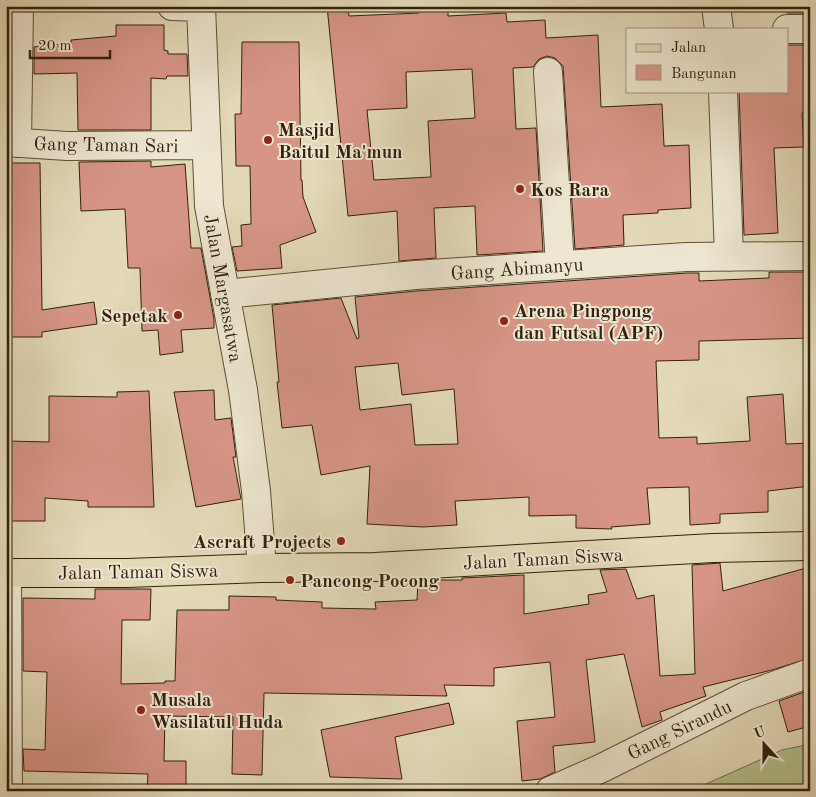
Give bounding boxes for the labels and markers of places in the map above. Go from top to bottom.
place label: Masjid Baitul Ma'mun [278,122,403,163]
marker: Masjid Baitul Ma'mun [262,134,274,146]
place label: Kos Rara [530,182,609,201]
marker: Kos Rara [514,183,526,195]
place label: Arena Pingpong dan Futsal (APF) [514,303,663,344]
place label: Sepetak [101,308,168,327]
marker: Sepetak [172,309,184,321]
marker: Arena Pingpong dan Futsal (APF) [498,315,510,327]
place label: Ascraft Projects [193,534,331,553]
marker: Ascraft Projects [335,535,347,547]
place label: Pancong Pocong [300,573,440,592]
marker: Pancong Pocong [284,574,296,586]
place label: Musala Wasilatul Huda [151,692,283,733]
marker: Musala Wasilatul Huda [135,704,147,716]

